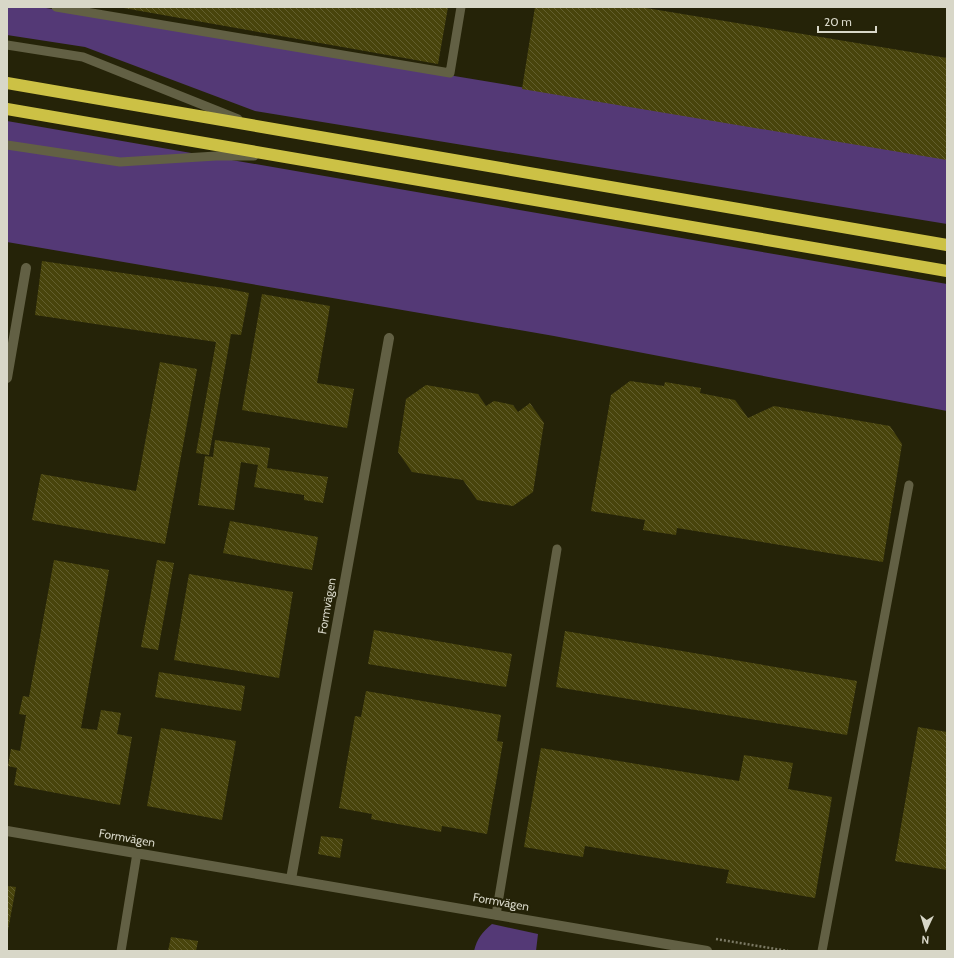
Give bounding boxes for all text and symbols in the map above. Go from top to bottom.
scale bar [818,8,876,34]
text: 20 m [824,14,852,29]
street label: Formvägen [314,576,339,635]
street label: Formvägen [98,825,157,850]
street label: Formvägen [472,889,531,914]
north arrow [906,910,946,950]
text: N [921,933,930,947]

